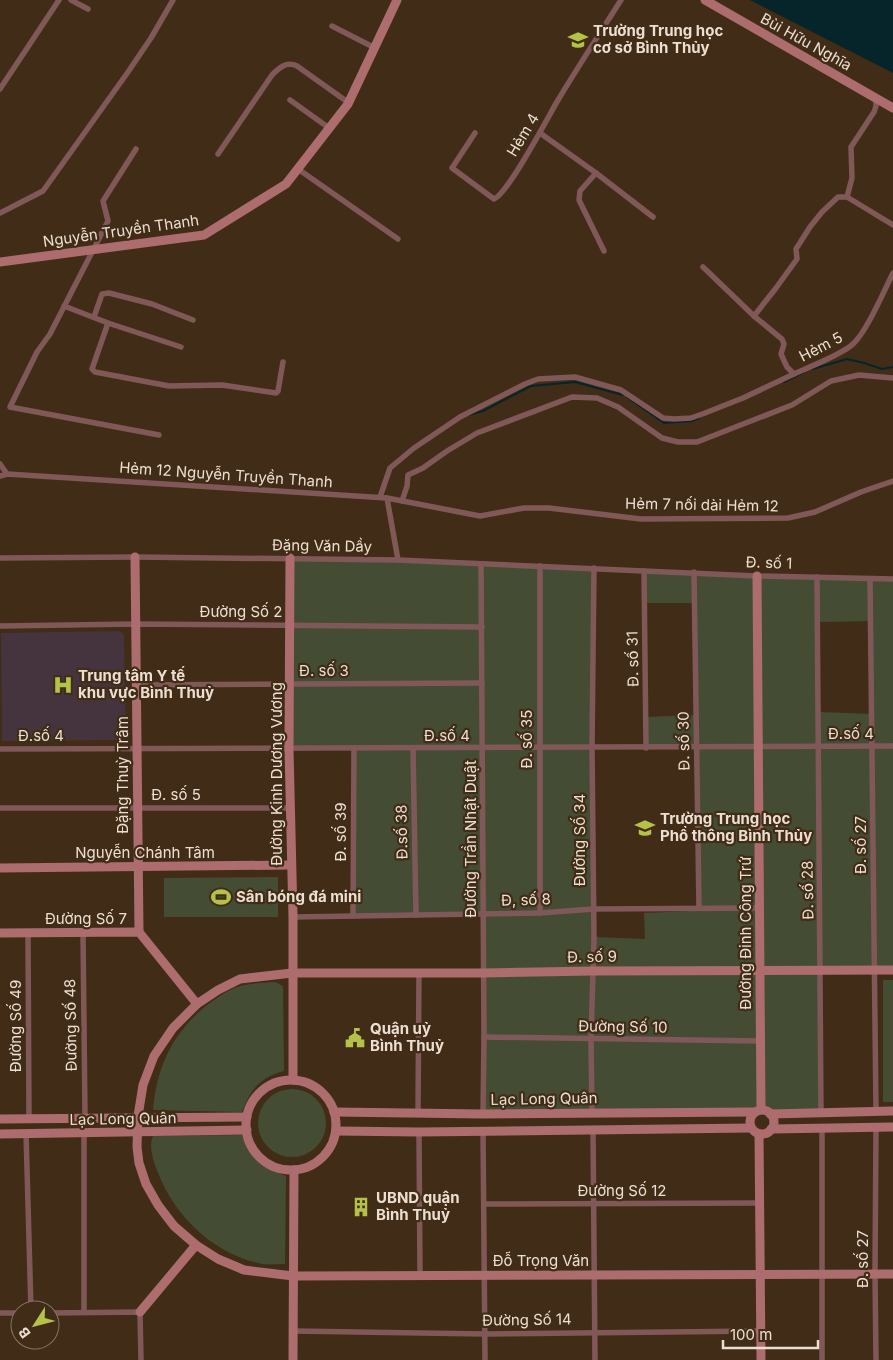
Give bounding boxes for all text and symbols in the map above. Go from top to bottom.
street label: Bùi Hữu Nghĩa [757,9,855,74]
place label: Trường Trung học cơ sở Bình Thủy [593,21,723,57]
school or university icon: Trường Trung học cơ sở Bình Thủy [567,29,589,51]
street label: Hẻm 4 [502,110,543,160]
street label: Nguyễn Truyền Thanh [42,210,200,251]
street label: Hẻm 5 [796,328,846,366]
street label: Hẻm 12 Nguyễn Truyền Thanh [119,458,333,491]
street label: Hẻm 7 nối dài Hẻm 12 [625,494,779,515]
street label: Đặng Văn Dầy [272,535,373,556]
street label: Đ. số 1 [745,552,793,573]
street label: Đường Số 2 [200,602,282,621]
street label: Đ. số 31 [623,631,642,687]
street label: Đ. số 3 [299,661,349,680]
place label: Trung tâm Y tế khu vực Bình Thuỷ [78,666,214,702]
hospital icon: Trung tâm Y tế khu vực Bình Thuỷ [52,674,74,696]
street label: Đường Kinh Dương Vương [267,682,286,866]
street label: Đ. số 35 [517,710,536,768]
street label: Đ. số 30 [673,711,694,771]
street label: Đặng Thuỳ Trâm [113,716,132,834]
street label: Đ.số 4 [828,724,874,743]
street label: Đ.số 4 [18,726,64,745]
street label: Đ.số 4 [424,726,470,745]
street label: Đường Trần Nhật Duật [461,760,480,918]
street label: Đ. số 5 [151,785,201,804]
street label: Đường Số 34 [570,794,589,886]
street label: Đ. số 39 [331,802,350,862]
street label: Đ.số 38 [392,804,411,860]
place label: Trường Trung học Phổ thông Bình Thủy [660,809,812,845]
street label: Đ. số 27 [851,816,870,874]
school or university icon: Trường Trung học Phổ thông Bình Thủy [634,817,656,839]
street label: Nguyễn Chánh Tâm [75,843,215,862]
street label: Đường Đinh Công Trứ [736,856,755,1010]
street label: Đ. số 28 [797,860,818,920]
sports icon: Sân bóng đá mini [210,886,232,908]
place label: Sân bóng đá mini [236,887,361,906]
street label: Đ, số 8 [501,889,551,910]
street label: Đường Số 7 [45,909,127,928]
street label: Đ. số 9 [567,947,617,966]
street label: Đường Số 48 [60,979,81,1071]
street label: Đường Số 49 [6,980,25,1072]
street label: Đường Số 10 [578,1016,668,1037]
place label: Quận uỷ Bình Thuỷ [370,1019,444,1055]
public building icon: Quận uỷ Bình Thuỷ [344,1027,366,1049]
street label: Lạc Long Quân [490,1088,598,1109]
street label: Lạc Long Quân [69,1108,177,1129]
street label: Đường Số 12 [578,1181,666,1200]
place label: UBND quận Bình Thuỷ [376,1188,460,1224]
building icon: UBND quận Bình Thuỷ [350,1196,372,1218]
street label: Đ. số 27 [853,1230,872,1288]
street label: Đỗ Trọng Văn [493,1251,589,1270]
north arrow [10,1300,60,1350]
street label: Đường Số 14 [482,1309,572,1330]
scale bar [723,1318,818,1350]
text: B [14,1324,34,1342]
text: 100 m [730,1325,772,1344]

